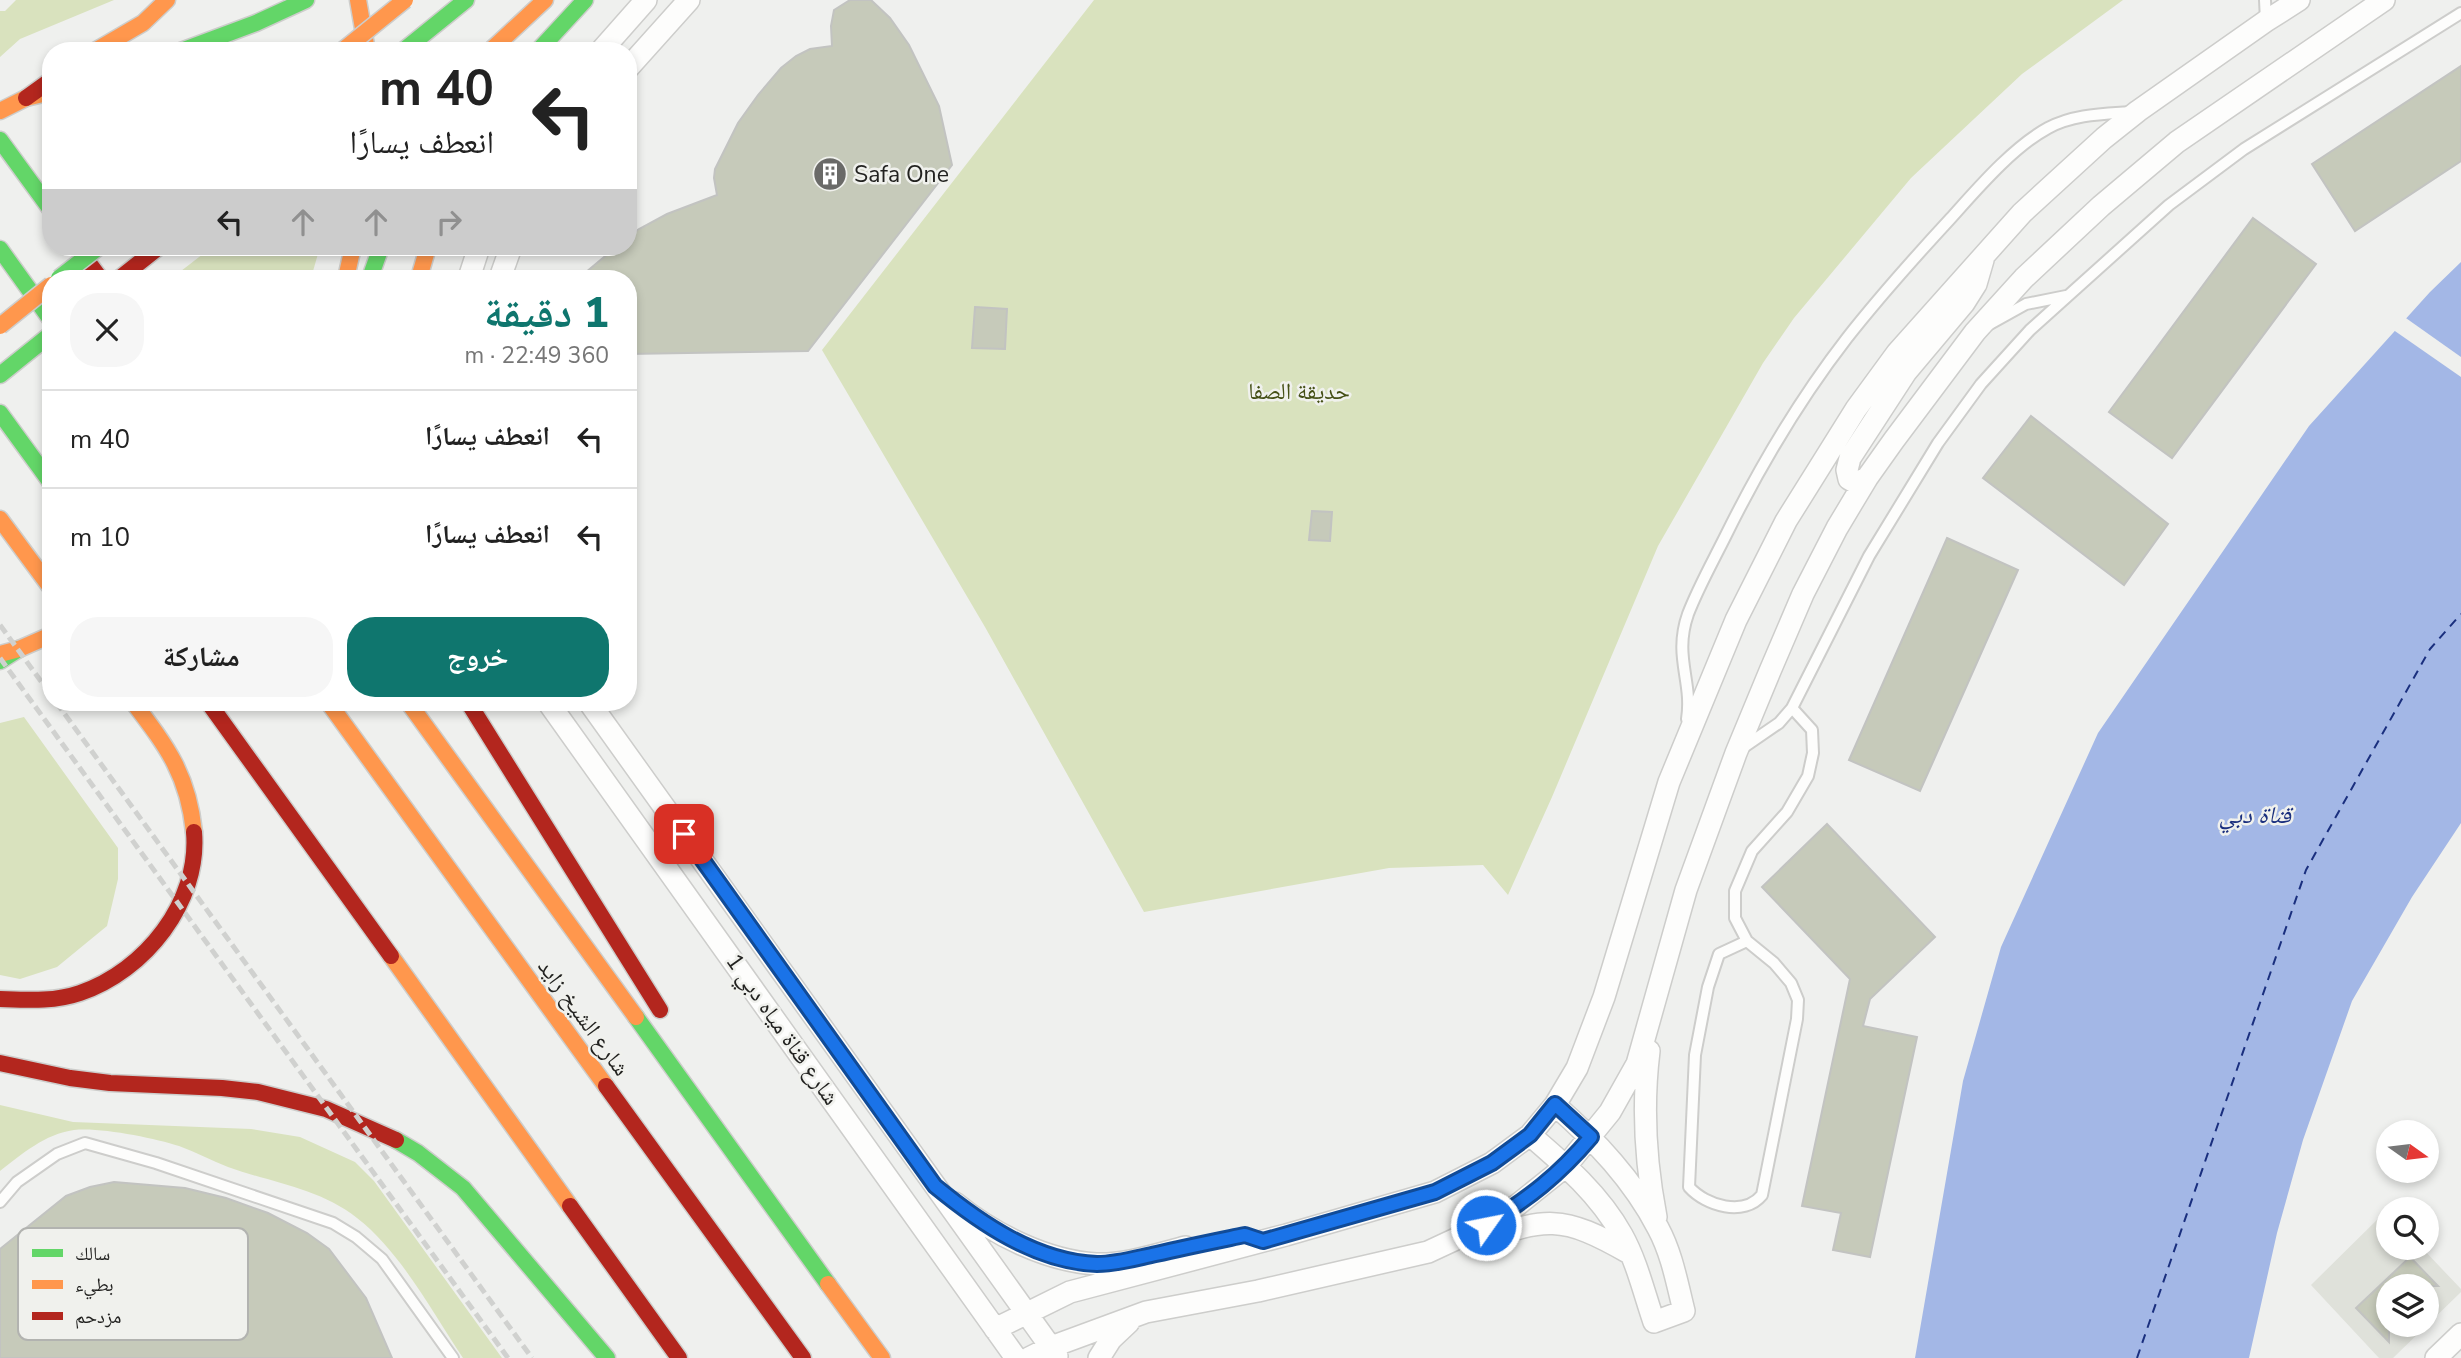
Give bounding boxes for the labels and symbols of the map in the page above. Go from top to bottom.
building icon: Safa One [811,155,849,193]
place label: Safa One [854,159,949,190]
park label: حديقة الصفا [1248,376,1350,407]
water label: قناة دبي [2219,799,2294,834]
pin [654,804,714,864]
street label: شارع قناة مياه دبي 1 [716,947,846,1113]
street label: شارع الشيخ زايد [531,952,637,1082]
north arrow [2376,1120,2440,1183]
position arrow [1449,1188,1523,1262]
legend [18,1228,248,1340]
text: سالك [75,1241,110,1267]
text: بطيء [75,1272,114,1300]
text: مزدحم [75,1304,121,1330]

